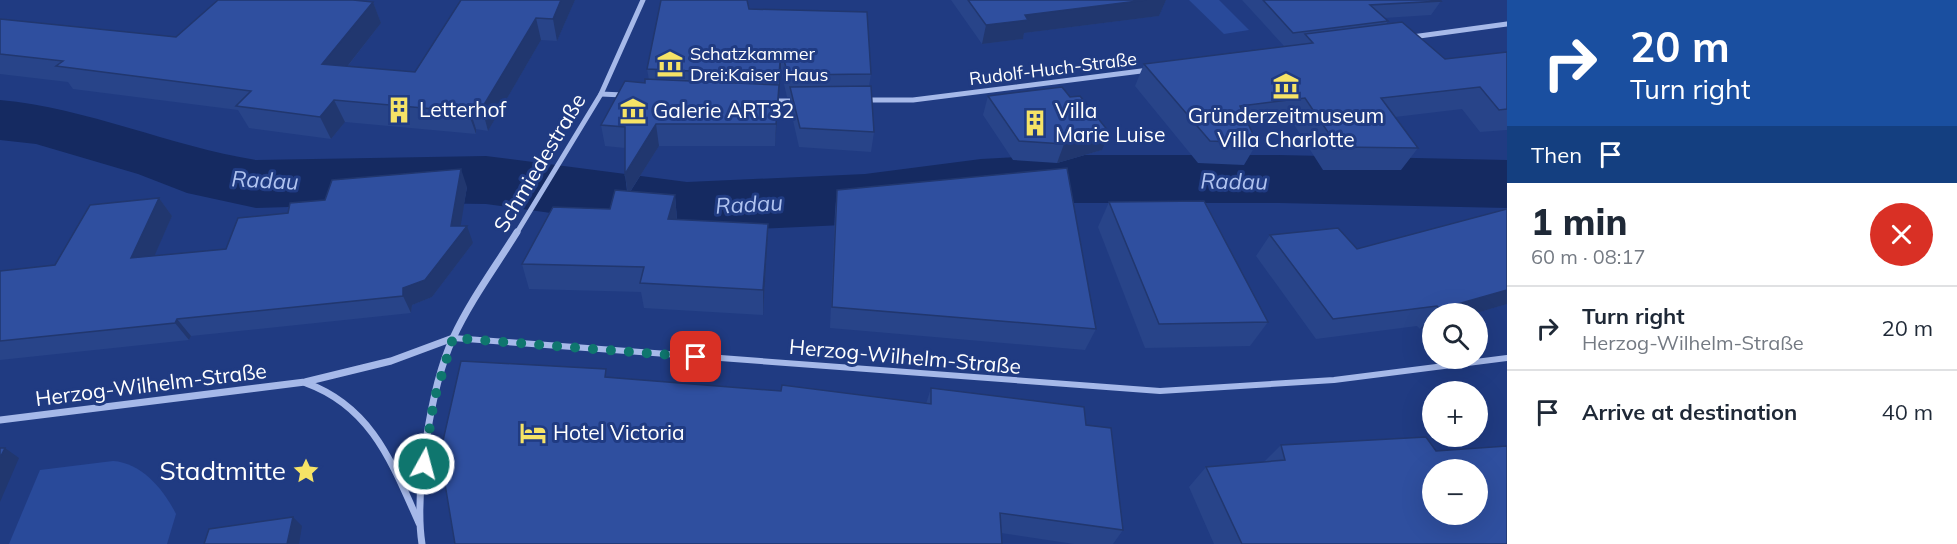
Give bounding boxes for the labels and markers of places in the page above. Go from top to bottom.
place label: Schatzkammer Drei:Kaiser Haus [690,42,828,86]
museum icon: Schatzkammer Drei:Kaiser Haus [655,49,685,79]
museum icon: Gründerzeitmuseum Villa Charlotte [1271,71,1301,101]
building icon: Letterhof [384,95,414,125]
place label: Letterhof [419,96,507,122]
museum icon: Galerie ART32 [618,96,648,126]
place label: Galerie ART32 [653,97,794,123]
place label: Villa Marie Luise [1055,97,1165,147]
place label: Gründerzeitmuseum Villa Charlotte [1188,102,1384,152]
building icon: Villa Marie Luise [1020,108,1050,138]
pin [670,331,721,382]
hotel icon: Hotel Victoria [518,418,548,448]
place label: Hotel Victoria [553,419,685,445]
place label: Stadtmitte [160,454,286,487]
place icon: Stadtmitte [291,456,321,486]

